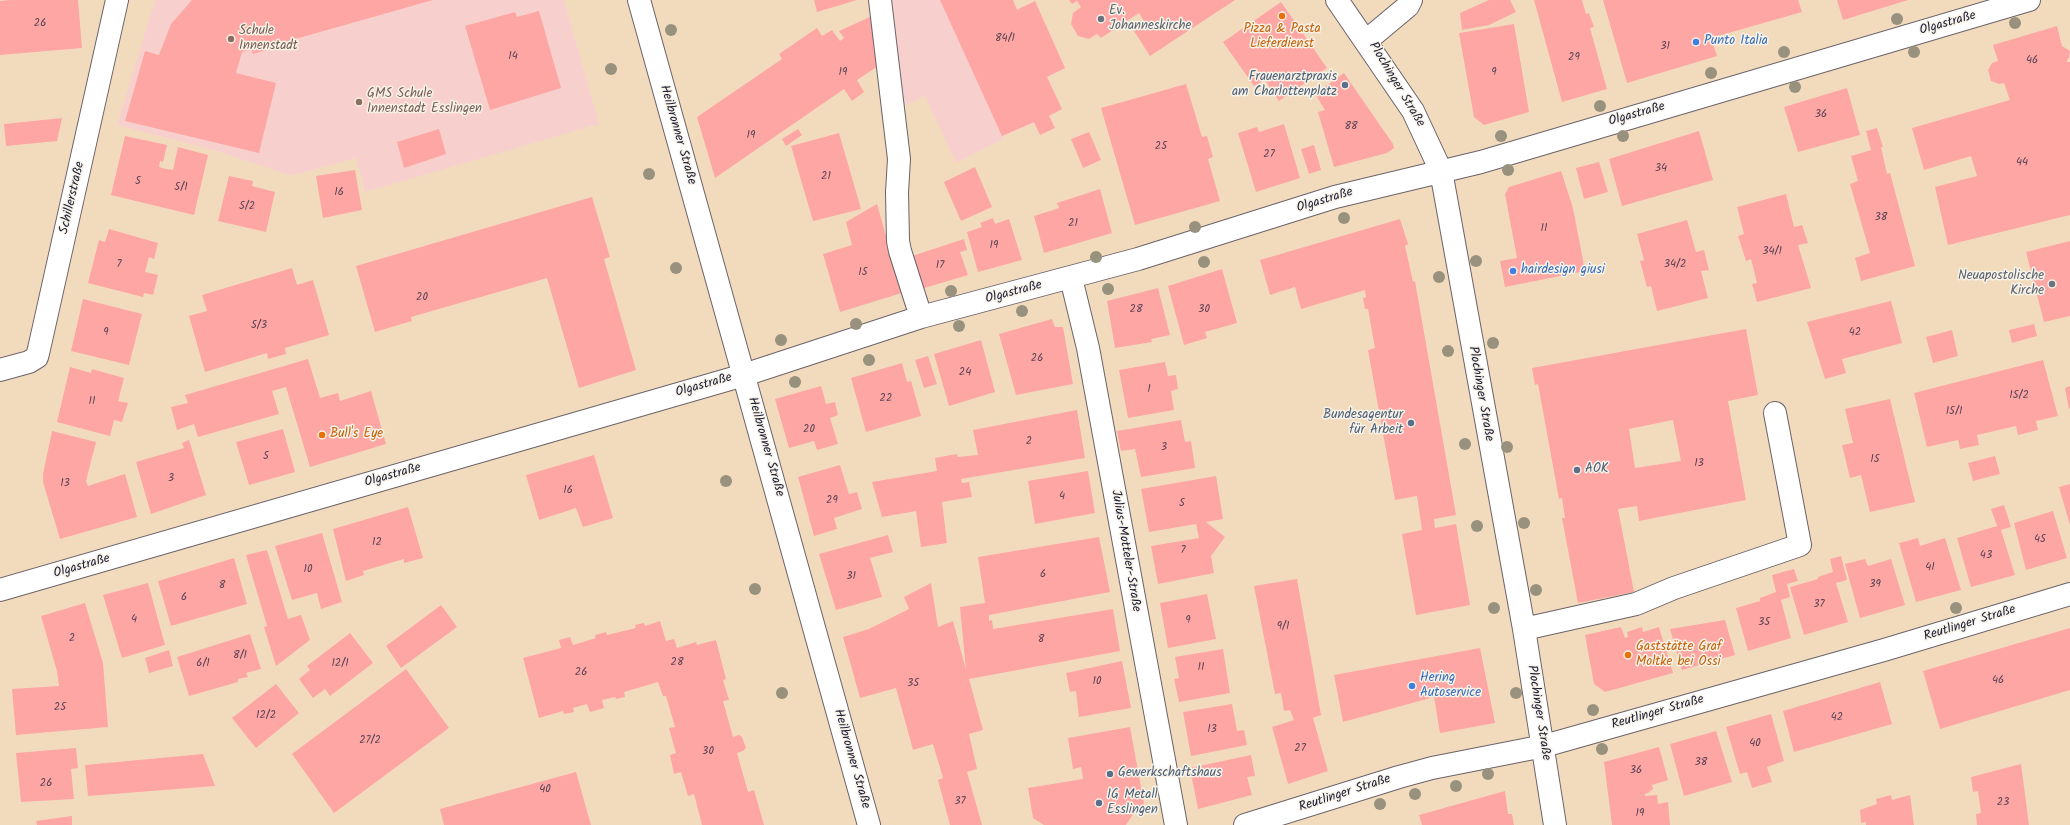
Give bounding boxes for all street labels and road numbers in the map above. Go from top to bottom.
street label: Olgastraße [1918,9,1978,39]
street label: Plochinger Straße [1365,40,1427,130]
street label: Heilbronner Straße [655,83,699,187]
street label: Olgastraße [1607,100,1667,130]
street label: Schillerstraße [57,160,89,236]
street label: Olgastraße [1295,185,1355,217]
street label: Olgastraße [984,278,1044,308]
street label: Plochinger Straße [1464,345,1496,443]
street label: Olgastraße [674,371,734,401]
street label: Heilbronner Straße [743,395,787,499]
street label: Olgastraße [363,461,423,491]
street label: Julius-Motteler-Straße [1107,489,1143,613]
street label: Olgastraße [52,552,112,582]
street label: Reutlinger Straße [1922,603,2018,645]
street label: Plochinger Straße [1523,664,1553,762]
street label: Reutlinger Straße [1610,692,1706,734]
street label: Heilbronner Straße [829,707,873,811]
street label: Reutlinger Straße [1297,772,1393,816]

